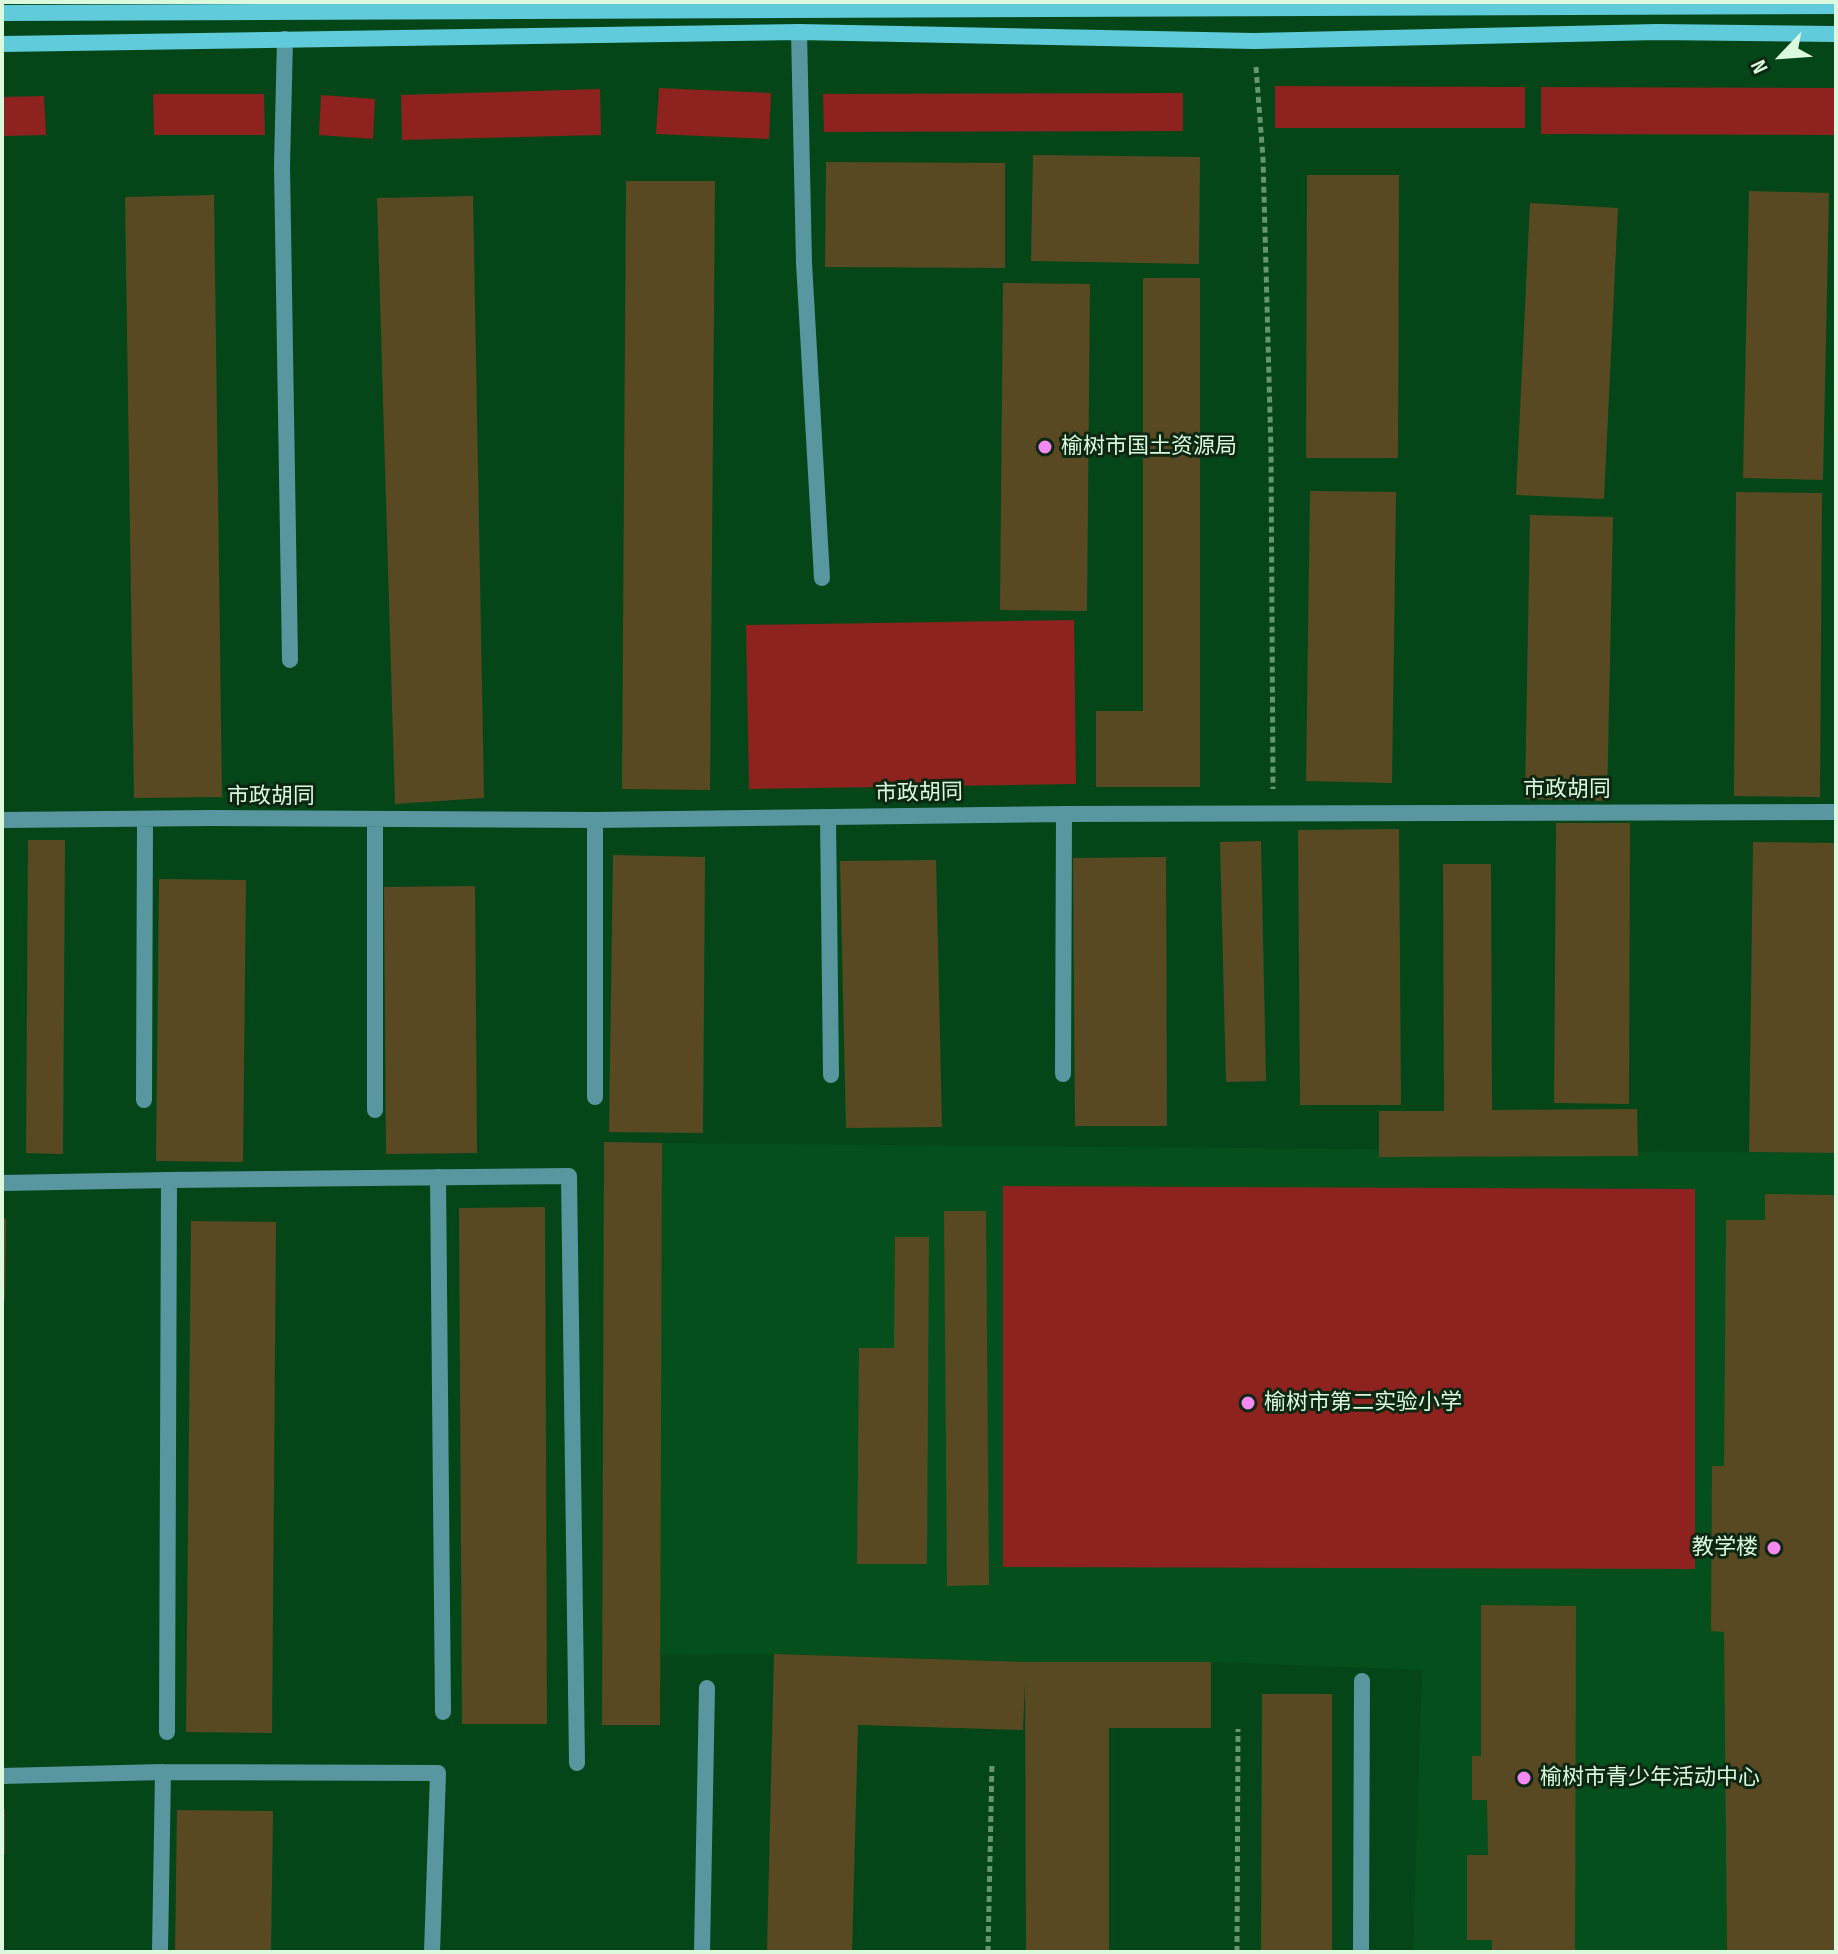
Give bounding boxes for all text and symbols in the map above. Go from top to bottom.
north arrow [1742,16,1822,96]
text: N [1745,55,1775,77]
place label: 榆树市国土资源局 [1061,434,1237,460]
marker: 榆树市国土资源局 [1036,438,1054,456]
street label: 市政胡同 [1523,777,1611,803]
street label: 市政胡同 [875,780,963,808]
street label: 市政胡同 [227,784,315,810]
place label: 榆树市第二实验小学 [1264,1390,1462,1416]
marker: 榆树市第二实验小学 [1239,1394,1257,1412]
place label: 教学楼 [1692,1535,1758,1561]
marker: 教学楼 [1765,1539,1783,1557]
place label: 榆树市青少年活动中心 [1540,1765,1760,1791]
marker: 榆树市青少年活动中心 [1515,1769,1533,1787]

